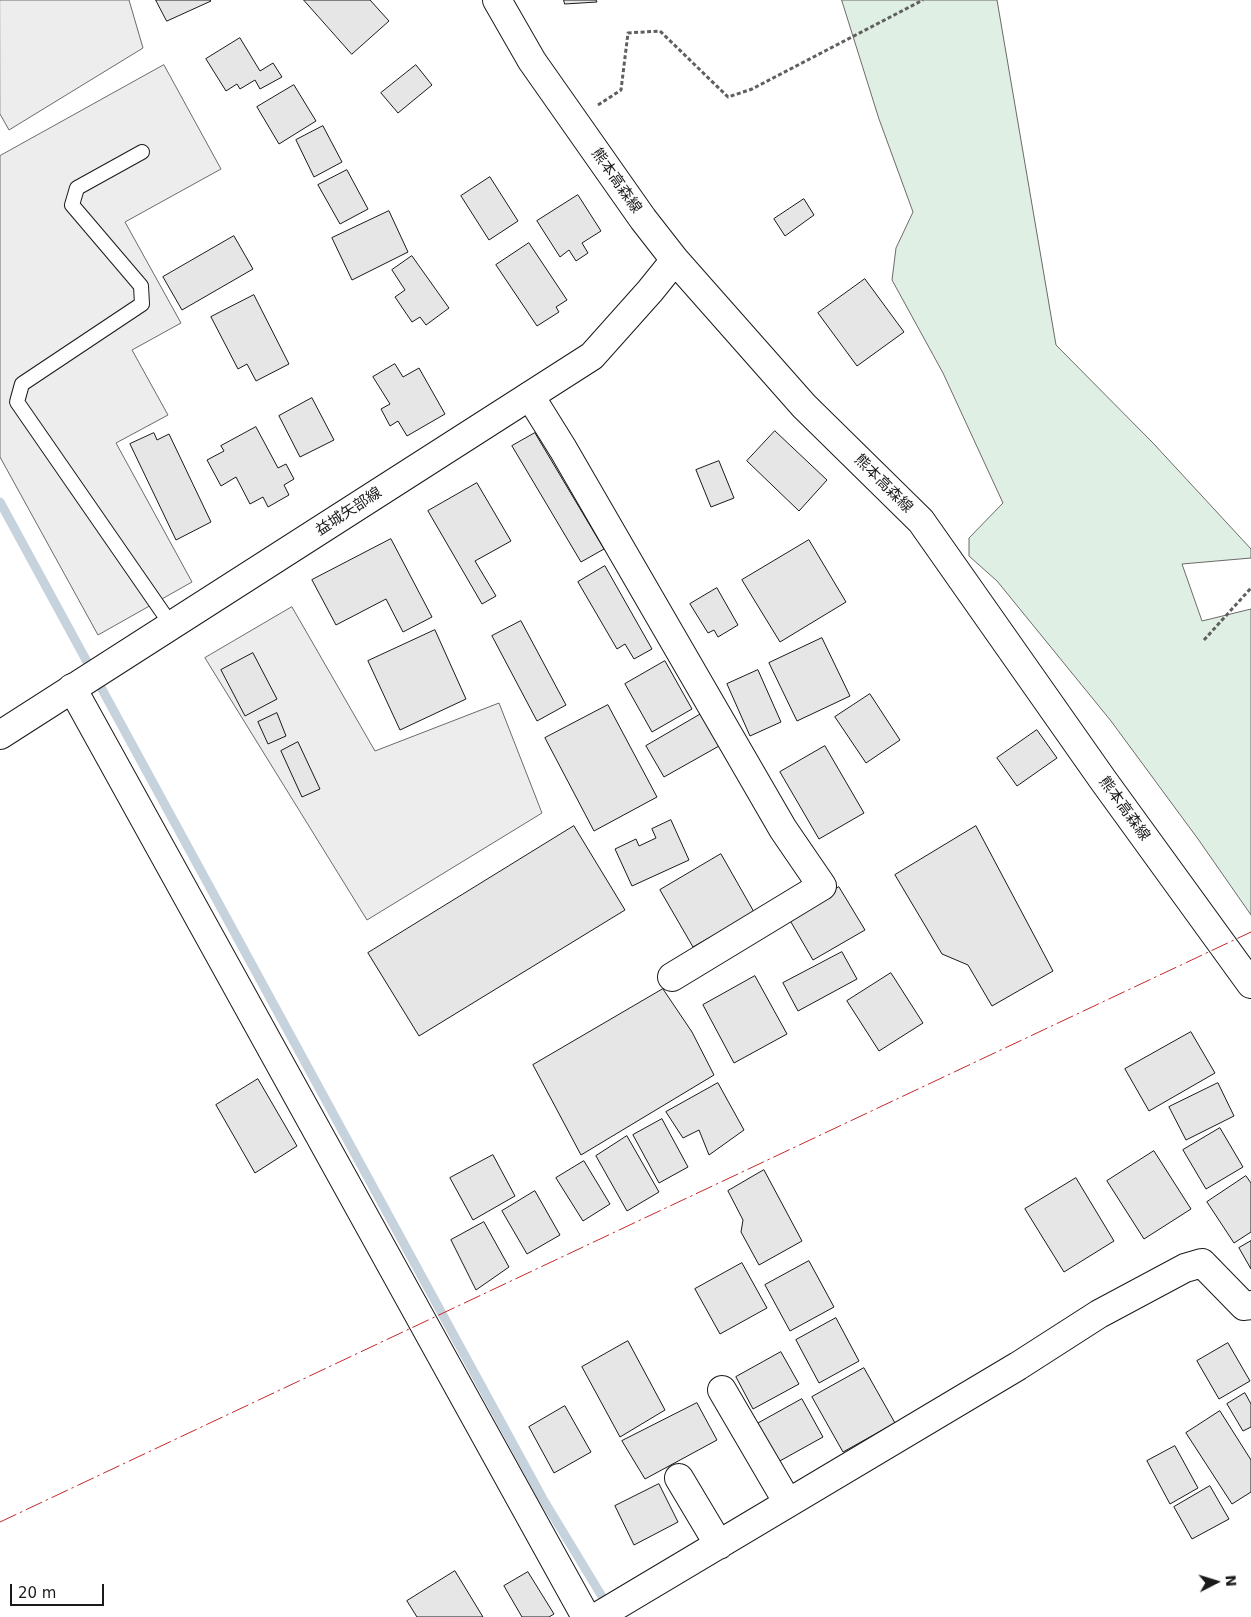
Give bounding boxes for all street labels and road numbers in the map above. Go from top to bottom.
street label: 熊本高森線 [587,145,645,217]
street label: 熊本高森線 [850,451,916,517]
street label: 益城矢部線 [313,484,385,540]
street label: 熊本高森線 [1095,773,1153,845]

